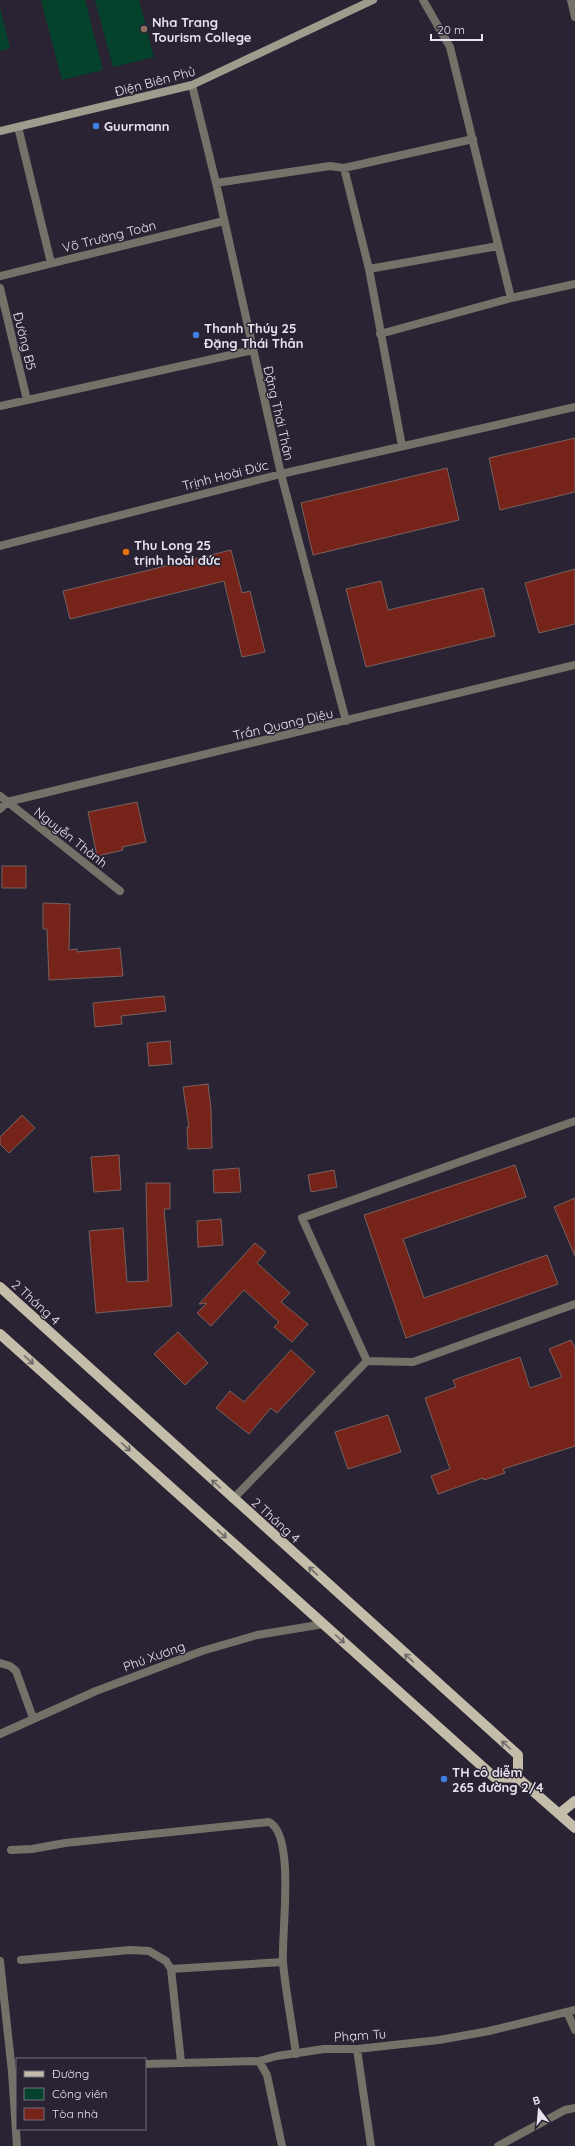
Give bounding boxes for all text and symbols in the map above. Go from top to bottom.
place label: Nha Trang Tourism College [152,14,252,45]
scale bar [431,16,482,42]
text: 20 m [437,22,465,37]
marker: Nha Trang Tourism College [139,24,149,34]
street label: Điện Biên Phủ [113,63,197,99]
place label: Guurmann [104,118,170,134]
marker: Guurmann [91,121,101,131]
street label: Võ Trường Toàn [60,217,158,255]
street label: Đường B5 [10,310,40,372]
place label: Thanh Thúy 25 Đặng Thái Thân [203,320,303,351]
marker: Thanh Thúy 25 Đặng Thái Thân [191,330,201,340]
street label: Đặng Thái Thân [260,364,298,462]
street label: Trịnh Hoài Đức [180,457,270,493]
place label: Thu Long 25 trịnh hoài đức [134,537,220,568]
marker: Thu Long 25 trịnh hoài đức [121,547,131,557]
street label: Trần Quang Diệu [231,705,335,743]
street label: Nguyễn Thành [31,803,111,871]
street label: 2 Tháng 4 [8,1276,64,1328]
one-way arrow [24,1355,34,1365]
one-way arrow [121,1442,131,1451]
one-way arrow [211,1479,221,1488]
street label: 2 Tháng 4 [248,1494,304,1546]
one-way arrow [217,1529,228,1538]
one-way arrow [308,1566,318,1575]
one-way arrow [335,1635,345,1644]
street label: Phú Xương [121,1637,187,1675]
one-way arrow [404,1653,415,1662]
one-way arrow [501,1740,511,1749]
place label: TH cô diễm 265 đường 2/4 [452,1764,544,1795]
marker: TH cô diễm 265 đường 2/4 [439,1774,449,1784]
street label: Phạm Tu [333,2025,387,2045]
legend [16,2058,146,2130]
text: Đường [52,2066,89,2081]
text: Công viên [52,2086,107,2101]
north arrow [519,2090,559,2130]
text: B [531,2093,542,2108]
text: Tòa nhà [52,2106,98,2121]

